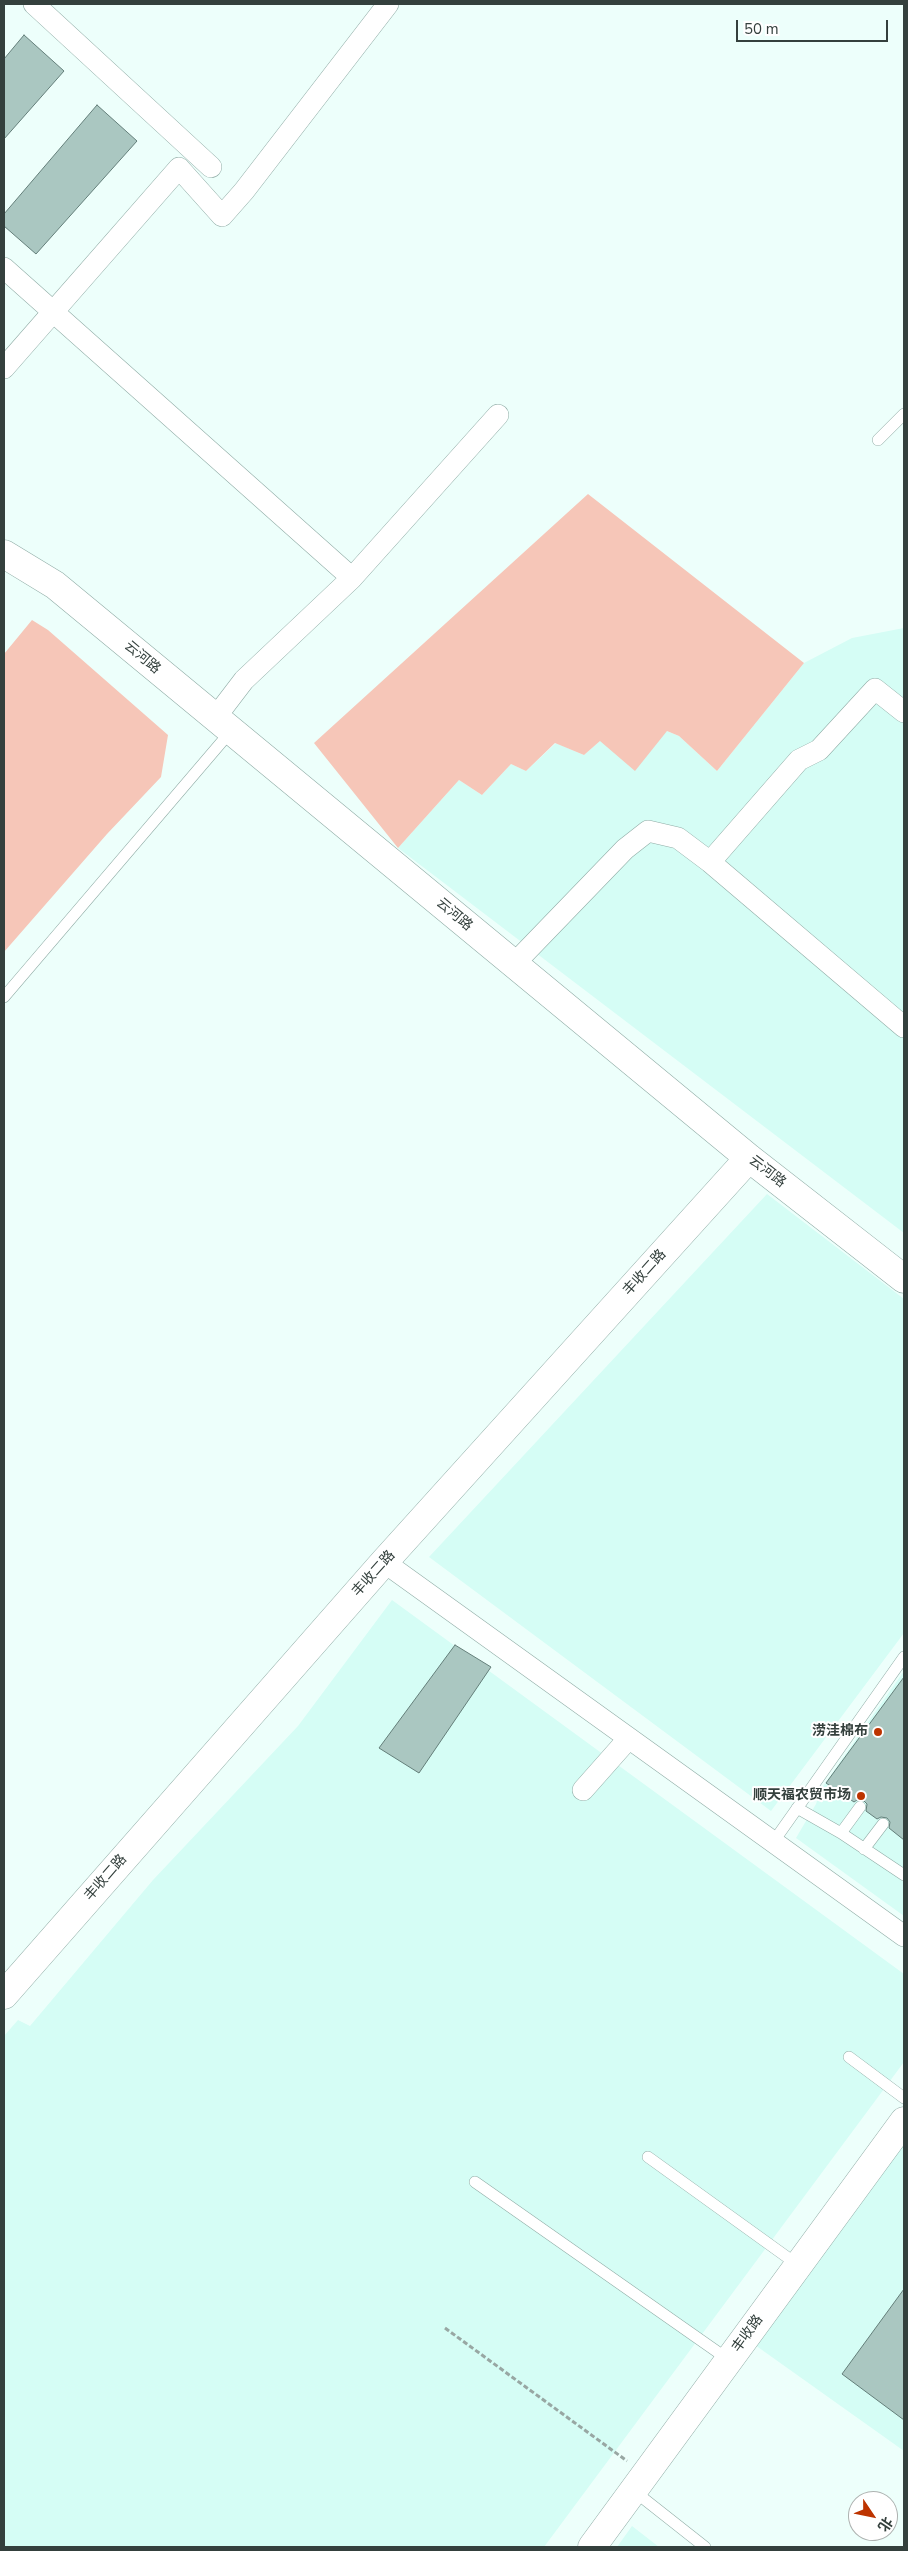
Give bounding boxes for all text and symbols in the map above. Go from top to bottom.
scale bar [738,10,890,42]
text: 50 m [744,19,779,39]
street label: 云河路 [121,638,163,678]
street label: 云河路 [433,895,475,935]
street label: 云河路 [745,1152,789,1192]
street label: 丰收二路 [620,1247,670,1299]
street label: 丰收二路 [349,1548,399,1600]
place label: 涝洼棉布 [812,1724,868,1740]
marker: 涝洼棉布 [872,1726,884,1738]
place label: 顺天福农贸市场 [753,1788,851,1804]
marker: 顺天福农贸市场 [855,1790,867,1802]
street label: 丰收二路 [81,1851,131,1905]
street label: 丰收路 [729,2312,767,2356]
north arrow [848,2491,898,2541]
text: 北 [873,2513,897,2535]

